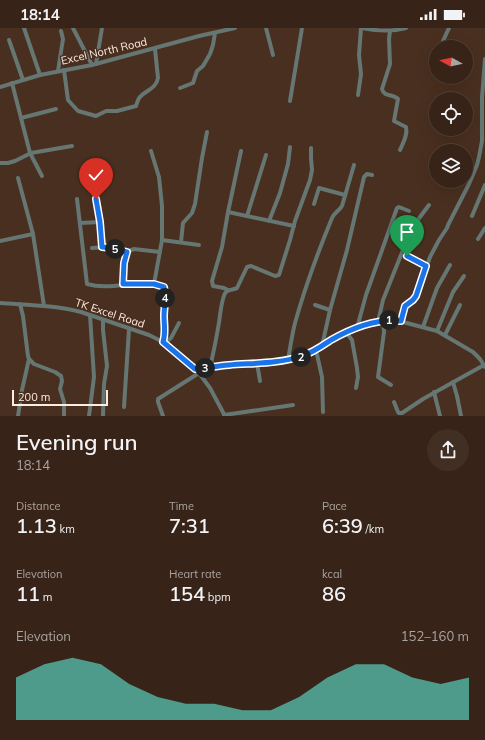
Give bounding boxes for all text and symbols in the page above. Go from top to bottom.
text: 18:14 [20,5,60,24]
street label: Excel North Road [60,34,148,68]
north arrow [429,40,473,84]
map controls [429,40,473,188]
button: locate [429,92,473,136]
button: layers [429,144,473,188]
pin [79,158,113,199]
icon: check [85,164,107,186]
pin [390,215,424,256]
icon: arrive [396,221,418,243]
pin: 5 [105,239,125,259]
text: 5 [112,242,118,256]
pin: 4 [155,288,175,308]
text: 4 [162,291,168,305]
street label: TK Excel Road [73,295,147,331]
pin: 1 [379,310,399,330]
text: 1 [386,313,392,327]
pin: 2 [291,347,311,367]
text: 2 [298,350,304,364]
pin: 3 [195,358,215,378]
text: 3 [202,361,208,375]
scale bar [12,388,108,407]
text: 200 m [18,390,50,404]
text: Evening run [16,428,138,456]
button: share [427,429,469,471]
text: 18:14 [16,457,50,473]
text: Distance [16,499,60,513]
text: Time [169,499,194,513]
text: Pace [322,499,347,513]
text: 1.13 [16,513,57,538]
text: 7:31 [169,513,210,538]
text: 6:39 [322,513,363,538]
text: km [57,522,75,536]
text: /km [363,522,384,536]
text: Elevation [16,567,63,581]
text: Heart rate [169,567,221,581]
text: kcal [322,567,342,581]
text: 11 [16,581,40,606]
text: 154 [169,581,205,606]
text: 86 [322,581,346,606]
text: m [40,590,53,604]
text: bpm [205,590,231,604]
text: Elevation [16,628,71,644]
text: 152–160 m [401,628,469,644]

